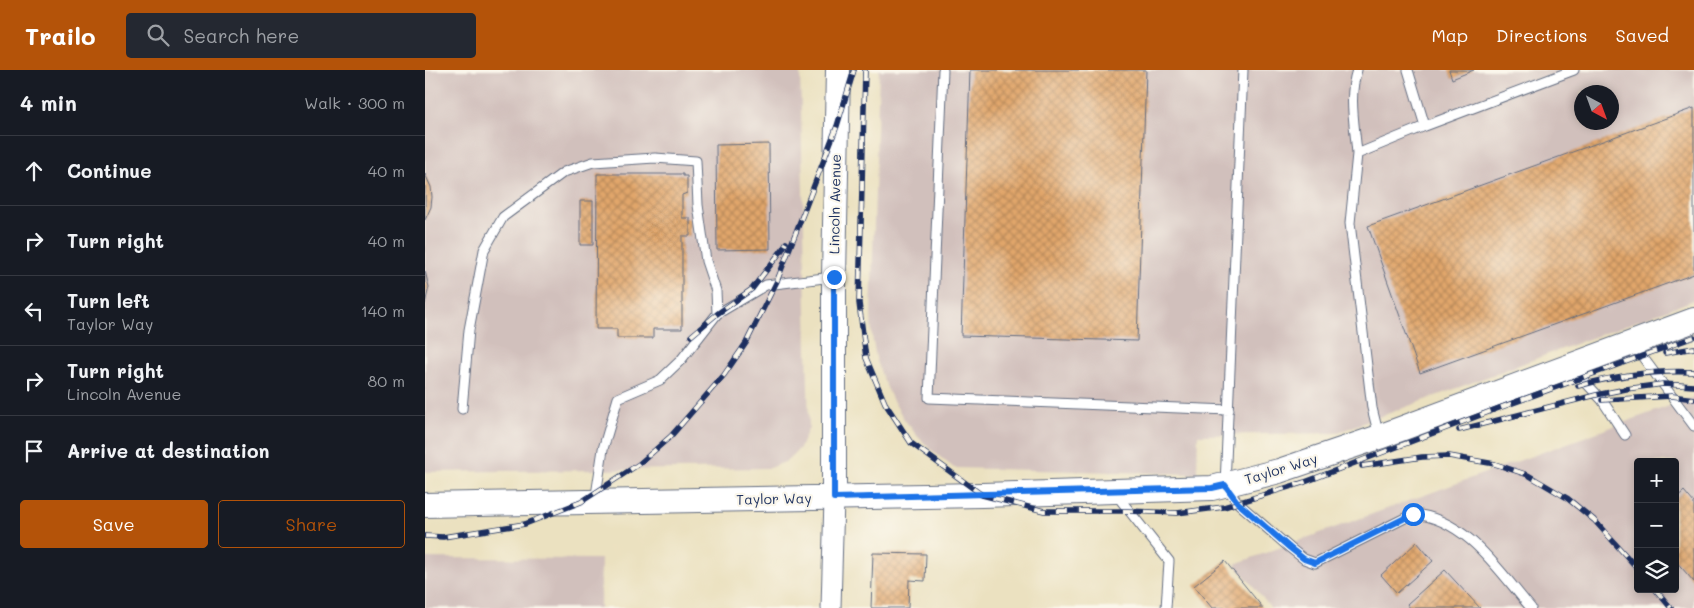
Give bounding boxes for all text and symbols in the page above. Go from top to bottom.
search box [126,13,476,58]
text: Trailo [25,20,96,51]
icon: search [144,21,172,49]
text: Search here [184,23,299,48]
text: Map [1431,23,1468,47]
text: Directions [1496,23,1588,47]
text: Saved [1616,23,1669,47]
north arrow [1574,85,1619,130]
text: 4 min [20,89,77,116]
text: Walk · 300 m [304,92,405,113]
street label: Lincoln Avenue [824,154,845,254]
icon: ahead [20,157,48,185]
text: Continue [67,158,152,183]
text: 40 m [368,160,405,181]
icon: right [20,227,48,255]
text: Turn right [67,228,164,253]
text: 40 m [368,230,405,251]
route end [823,266,846,289]
text: Turn left [67,288,150,313]
icon: left [20,297,48,325]
text: 140 m [361,300,405,321]
text: Taylor Way [67,313,153,334]
text: Turn right [67,358,164,383]
icon: right [20,367,48,395]
text: 80 m [368,370,405,391]
text: Lincoln Avenue [67,383,181,404]
icon: arrive [20,437,48,465]
text: Arrive at destination [67,438,270,463]
street label: Taylor Way [1242,448,1320,489]
map controls [1634,458,1679,593]
button: + [1634,458,1679,503]
street label: Taylor Way [736,488,812,509]
button: Save [20,500,208,548]
button: Share [218,500,405,548]
route start [1402,503,1425,526]
button: − [1634,503,1679,548]
button: layers [1634,548,1679,593]

